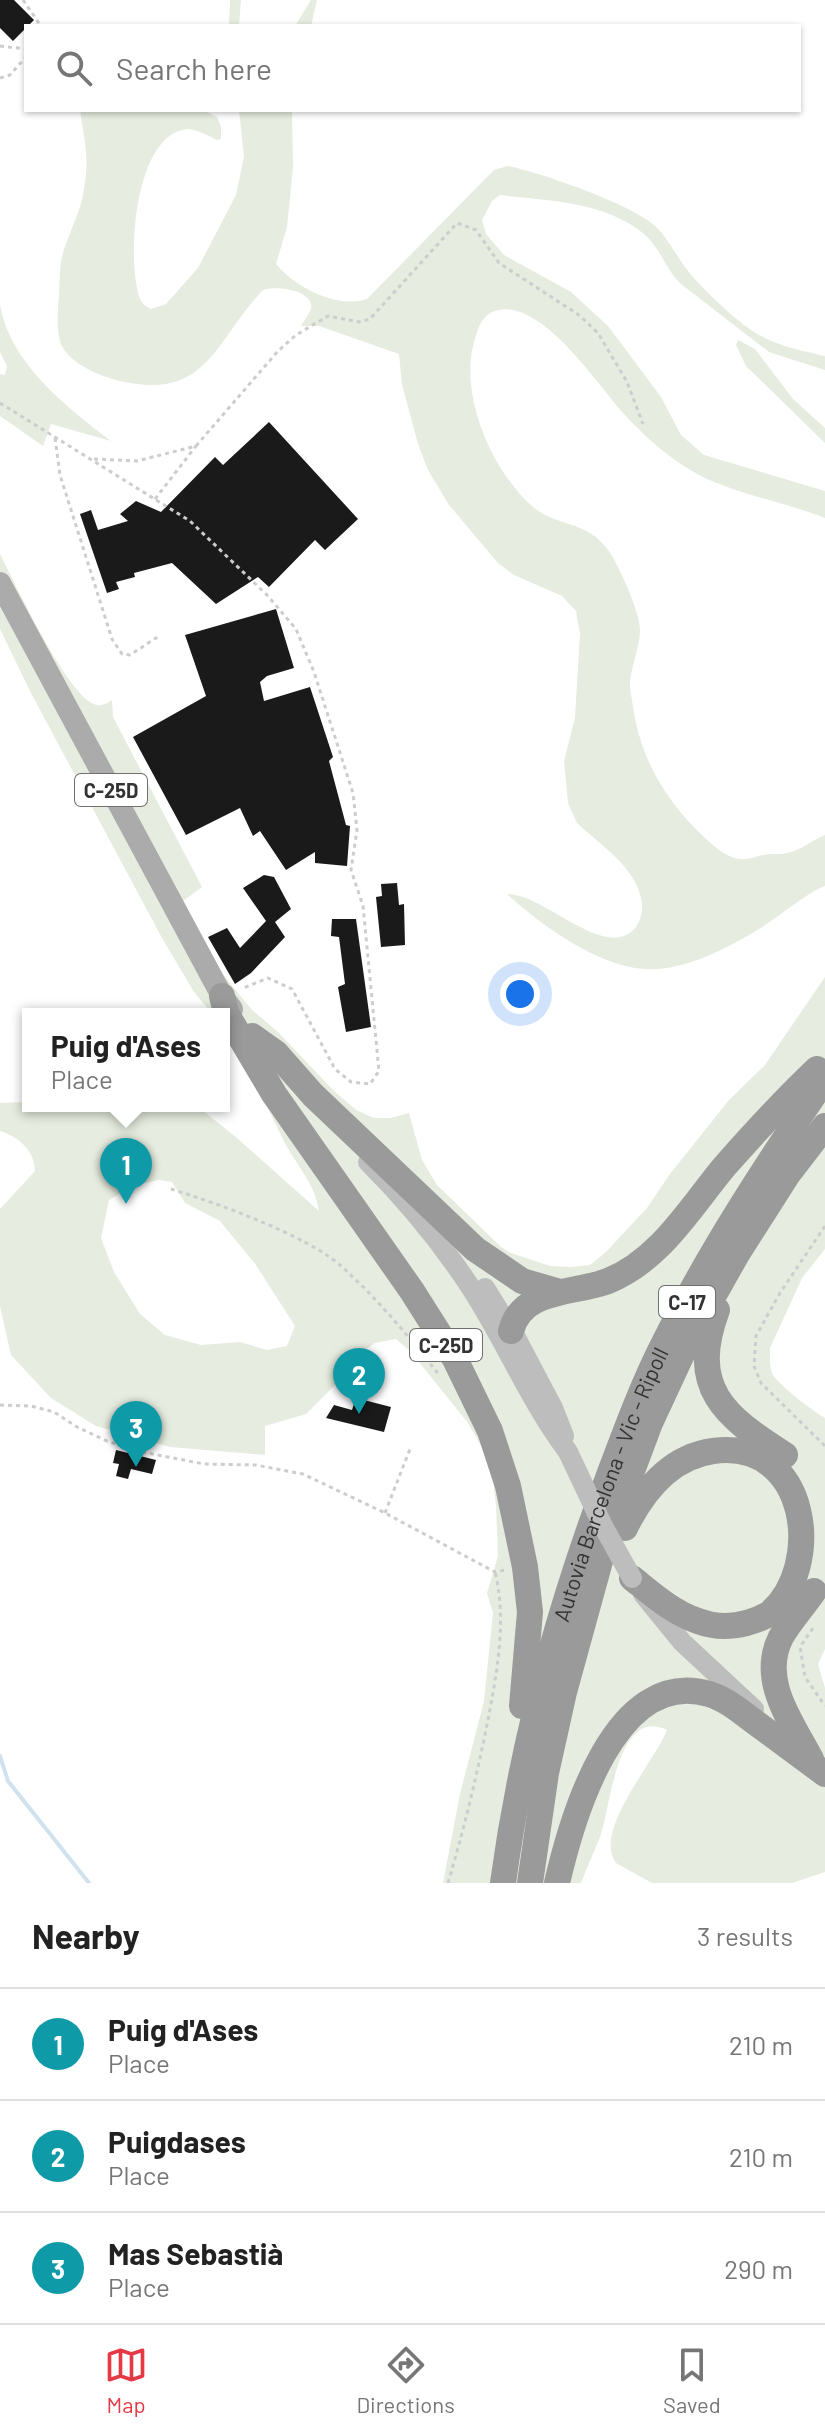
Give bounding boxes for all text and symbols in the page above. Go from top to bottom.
search box [24,24,801,112]
icon: search [52,46,96,90]
text: Search here [116,50,272,86]
road number: C-25D [75,774,147,806]
your location [500,974,540,1014]
popup [22,1008,230,1112]
text: Puig d'Ases [51,1027,201,1063]
text: Place [51,1063,113,1094]
pin: 1 [100,1138,152,1204]
road number: C-17 [659,1286,715,1318]
road number: C-25D [410,1329,482,1361]
street label: Autovia Barcelona - Vic - Ripoll [547,1343,673,1624]
pin: 2 [333,1348,385,1414]
pin: 3 [110,1401,162,1467]
text: Nearby [32,1915,140,1956]
text: 3 results [697,1920,793,1951]
text: Puig d'Ases [108,2011,258,2047]
text: 1 [53,2029,63,2060]
text: 210 m [729,2029,793,2060]
text: Place [108,2047,170,2078]
text: Puigdases [108,2123,246,2159]
text: 2 [51,2141,65,2172]
text: 210 m [729,2141,793,2172]
text: Place [108,2159,170,2190]
text: Mas Sebastià [108,2235,283,2271]
text: 3 [51,2253,65,2284]
text: 290 m [724,2253,793,2284]
text: Place [108,2271,170,2302]
tab: Map [104,2343,148,2417]
tab: Directions [356,2343,455,2417]
tab: Saved [663,2343,721,2417]

